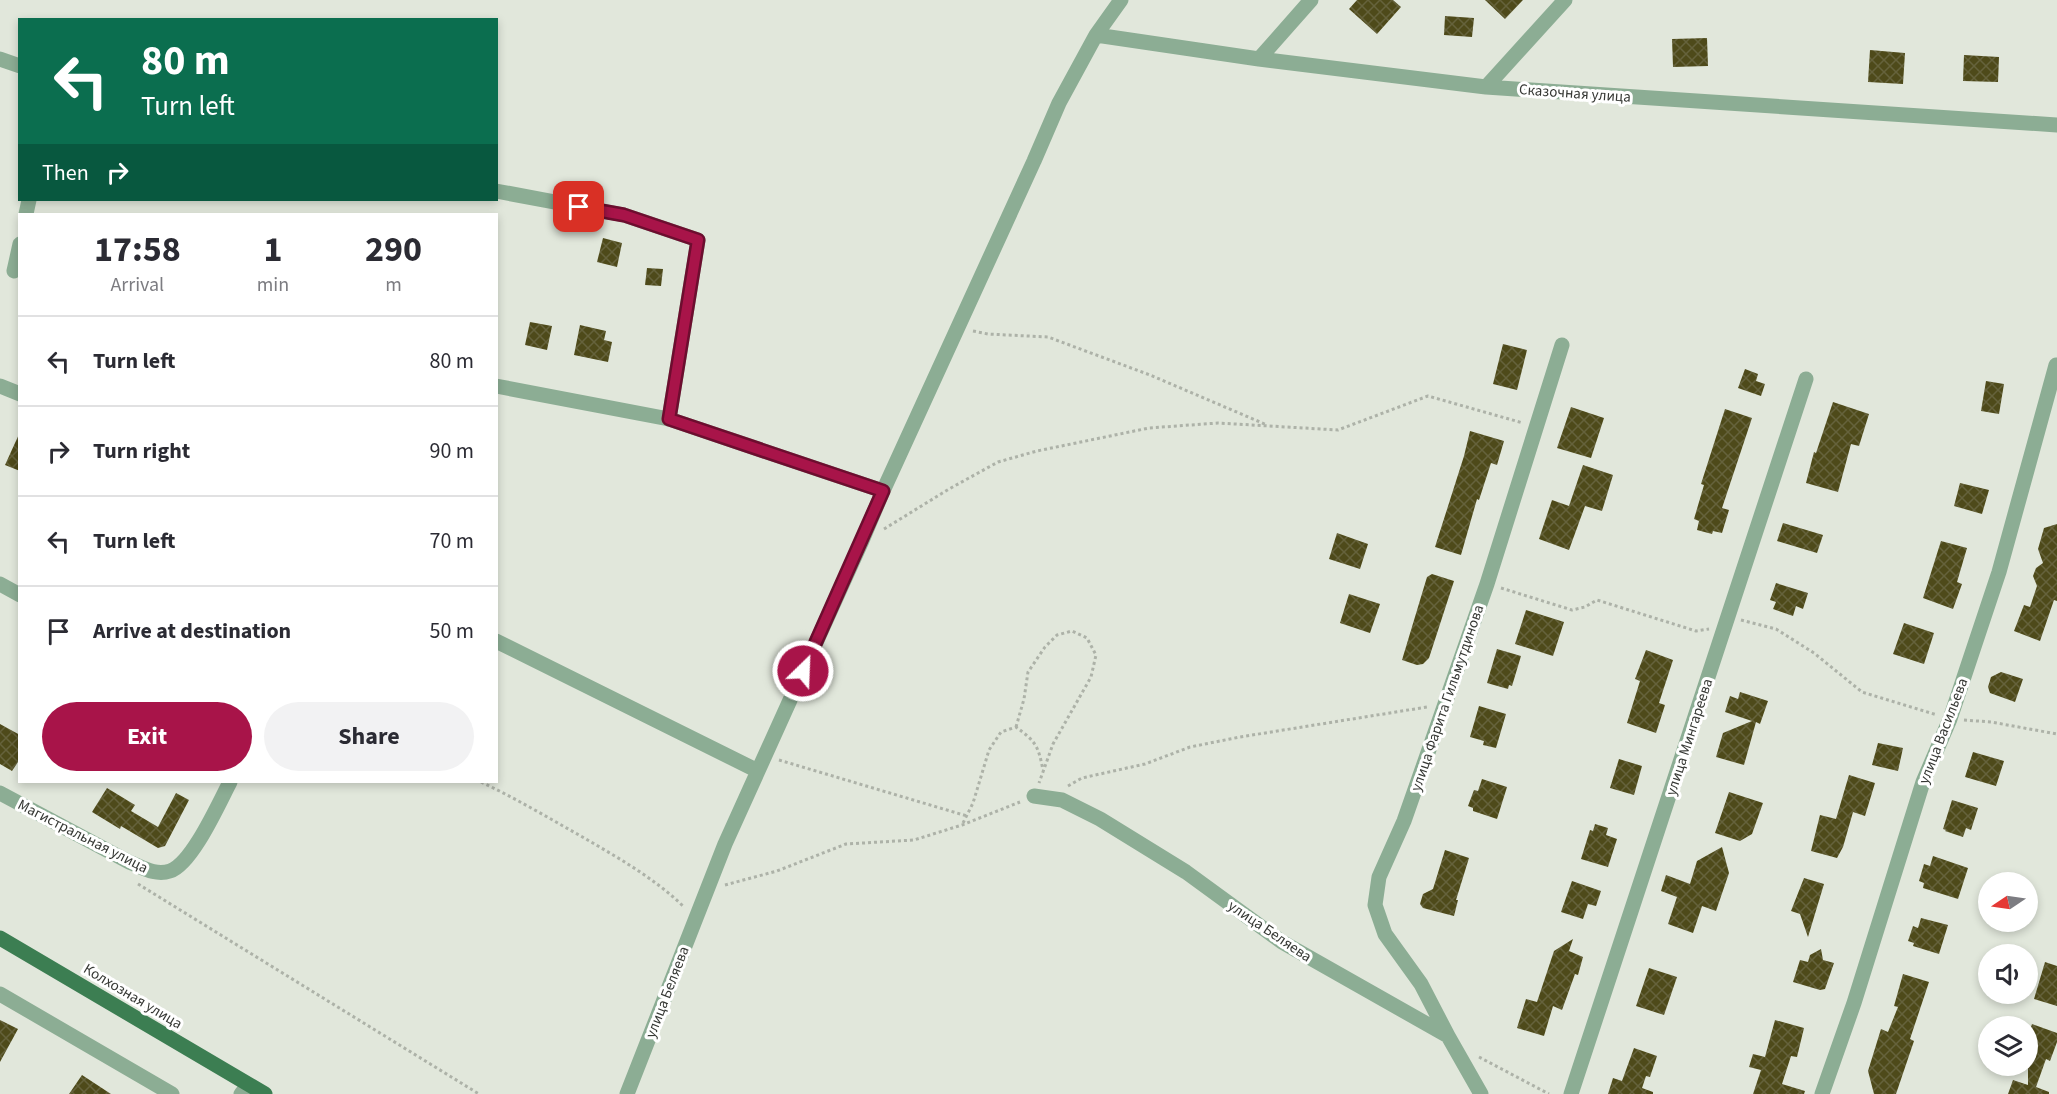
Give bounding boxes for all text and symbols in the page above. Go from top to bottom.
text: 80 m [141,31,230,91]
icon: left [42,42,120,120]
street label: Сказочная улица [1518,79,1632,108]
text: Turn left [141,87,235,126]
icon: right [101,156,134,189]
text: Then [42,157,89,189]
pin [553,181,604,232]
icon: arrive [562,190,595,223]
text: 17:58 [94,224,181,275]
text: 1 [263,224,282,275]
text: 290 [365,224,422,275]
text: Arrival [110,271,164,299]
text: min [257,271,289,299]
text: m [385,271,402,299]
icon: left [42,345,75,378]
text: Turn left [93,345,175,377]
text: 80 m [429,345,474,377]
icon: right [42,435,75,468]
text: Turn right [93,435,190,467]
text: 90 m [429,435,474,467]
icon: left [42,525,75,558]
text: Turn left [93,525,175,557]
text: 70 m [429,525,474,557]
street label: улица Фарита Гильмутдинова [1406,602,1489,794]
icon: arrive [42,615,75,648]
text: Arrive at destination [93,615,291,647]
text: 50 m [429,615,474,647]
position arrow [771,639,835,703]
street label: улица Васильева [1914,675,1973,787]
street label: улица Мингареева [1661,676,1718,798]
button: Exit [42,702,252,771]
button: Share [264,702,474,771]
street label: Магистральная улица [14,794,152,878]
north arrow [1978,872,2038,932]
map controls [1978,872,2038,1076]
street label: улица Беляева [1224,896,1316,967]
street label: улица Беляева [640,943,695,1041]
button: sound [1978,944,2038,1004]
street label: Колхозная улица [79,959,186,1034]
button: layers [1978,1016,2038,1076]

